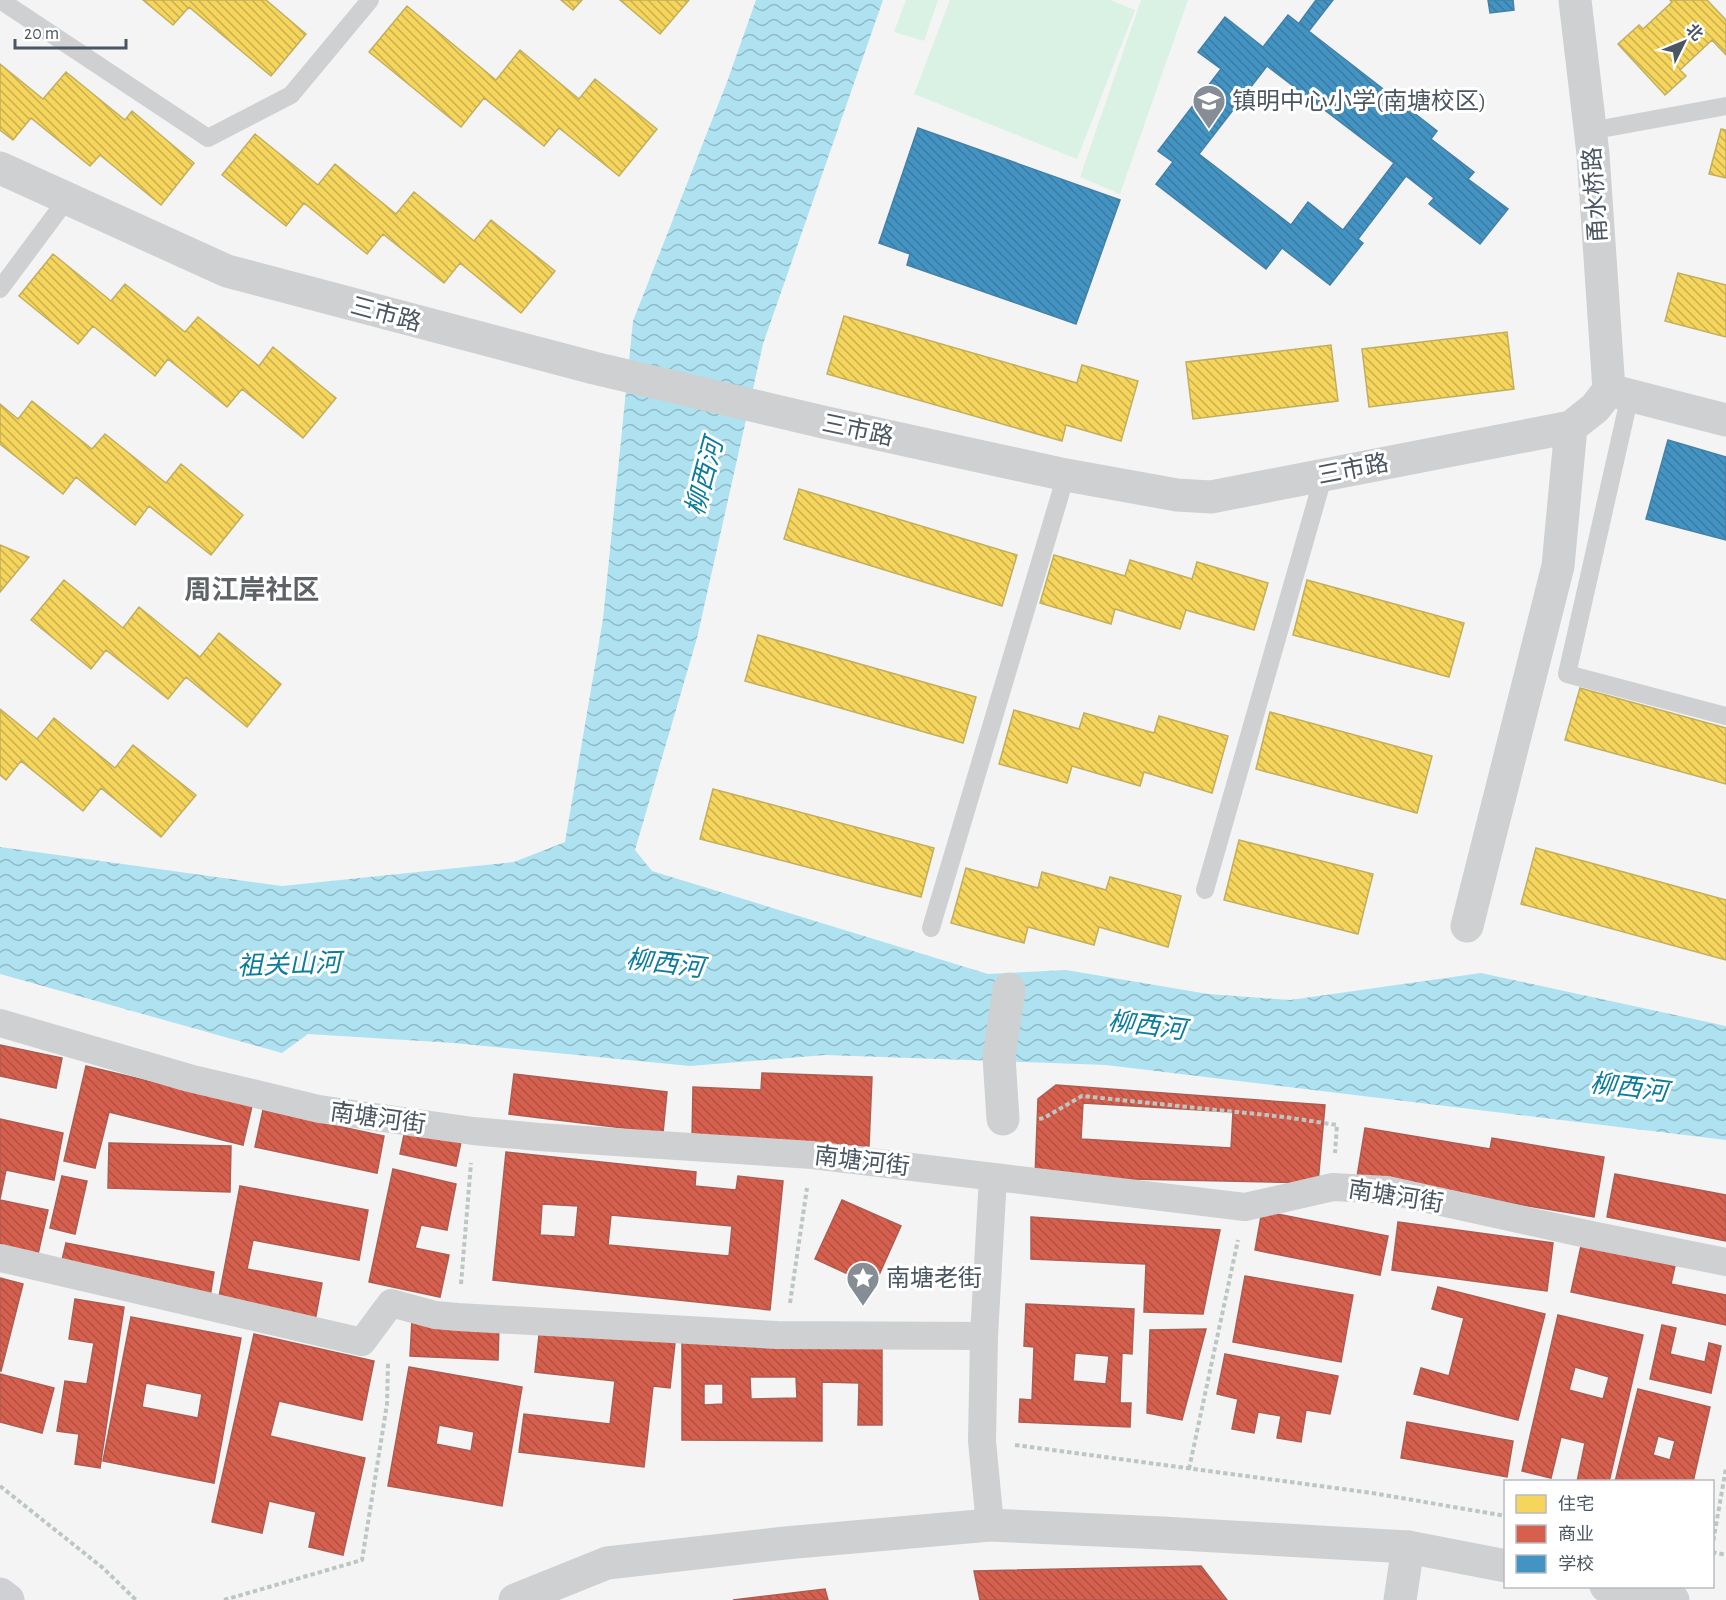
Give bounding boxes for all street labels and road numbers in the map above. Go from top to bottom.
street label: 甬水桥路 [1579,146,1611,244]
street label: 三市路 [348,292,424,336]
street label: 三市路 [820,410,896,450]
street label: 三市路 [1315,449,1391,489]
street label: 南塘河街 [329,1098,427,1138]
street label: 南塘河街 [813,1142,911,1180]
street label: 南塘河街 [1347,1176,1445,1216]

